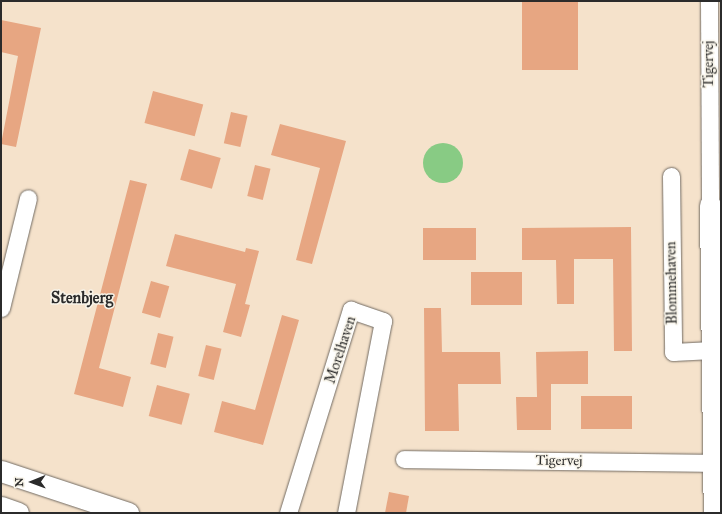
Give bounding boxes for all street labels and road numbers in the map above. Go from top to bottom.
street label: Tigervej [701,40,717,88]
street label: Blommehaven [663,241,681,325]
street label: Morelhaven [322,314,360,386]
street label: Tigervej [535,452,583,470]

